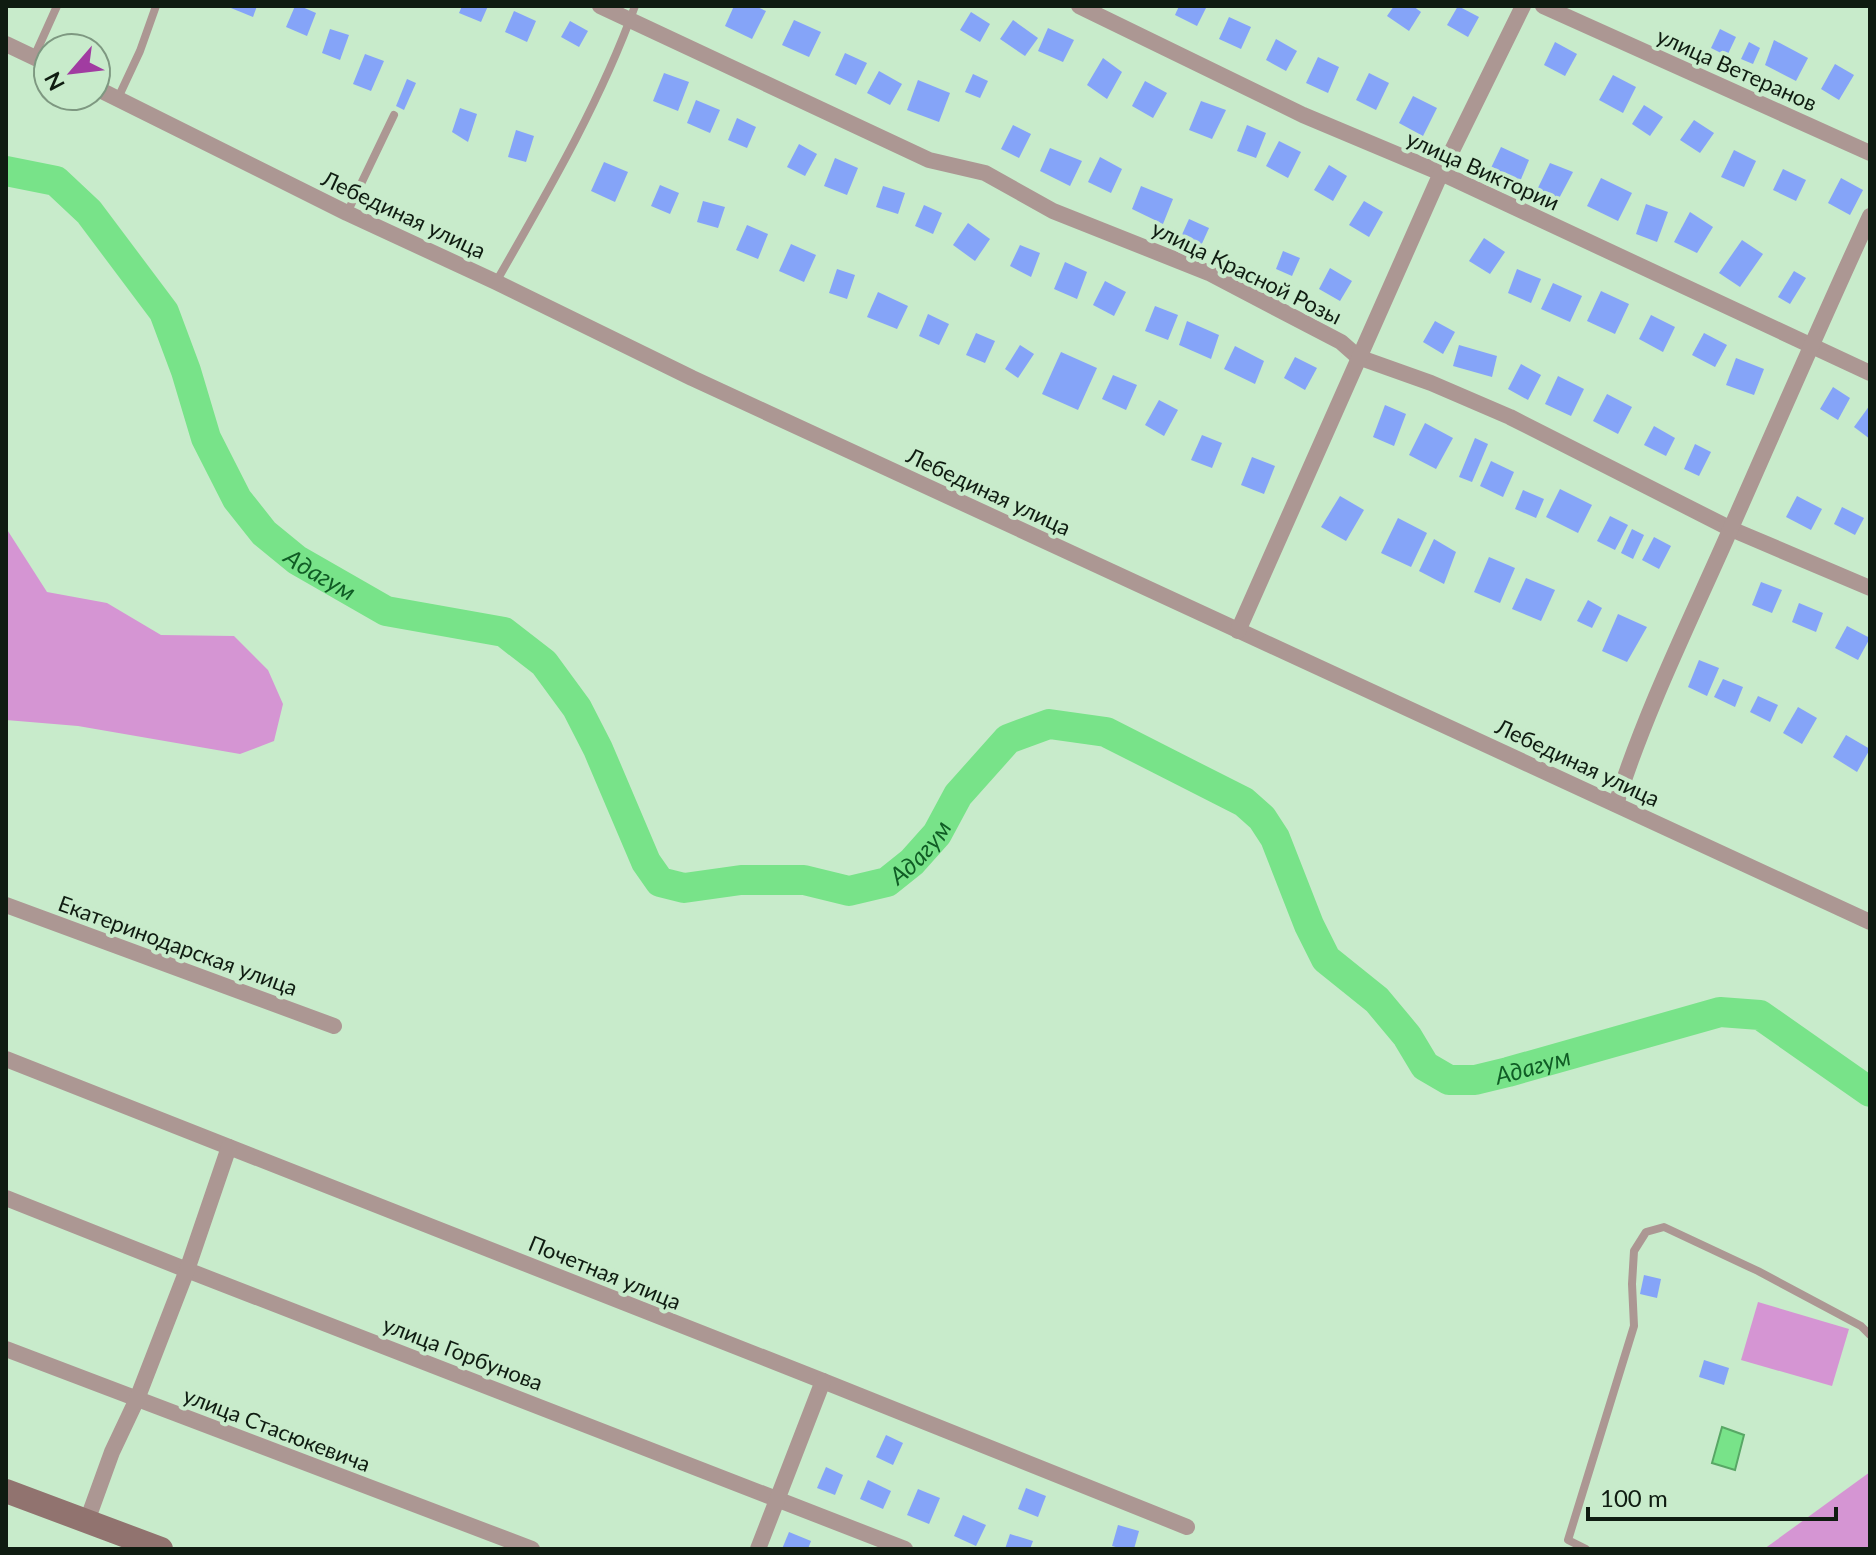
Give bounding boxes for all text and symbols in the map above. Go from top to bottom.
street label: улица Ветеранов [1653,22,1821,116]
north arrow [32,32,112,112]
text: N [38,68,70,95]
street label: улица Виктории [1402,124,1564,216]
street label: Лебединая улица [317,164,490,264]
street label: улица Красной Розы [1148,214,1346,330]
street label: Лебединая улица [902,441,1075,541]
water label: Адагум [278,541,361,605]
street label: Лебединая улица [1491,712,1664,812]
water label: Адагум [882,815,956,890]
street label: Екатеринодарская улица [55,889,301,1001]
water label: Адагум [1491,1041,1573,1089]
street label: Почетная улица [525,1229,685,1315]
street label: улица Горбунова [379,1310,547,1396]
street label: улица Стасюкевича [180,1381,374,1477]
scale bar [1588,1471,1836,1521]
text: 100 m [1600,1483,1668,1512]

